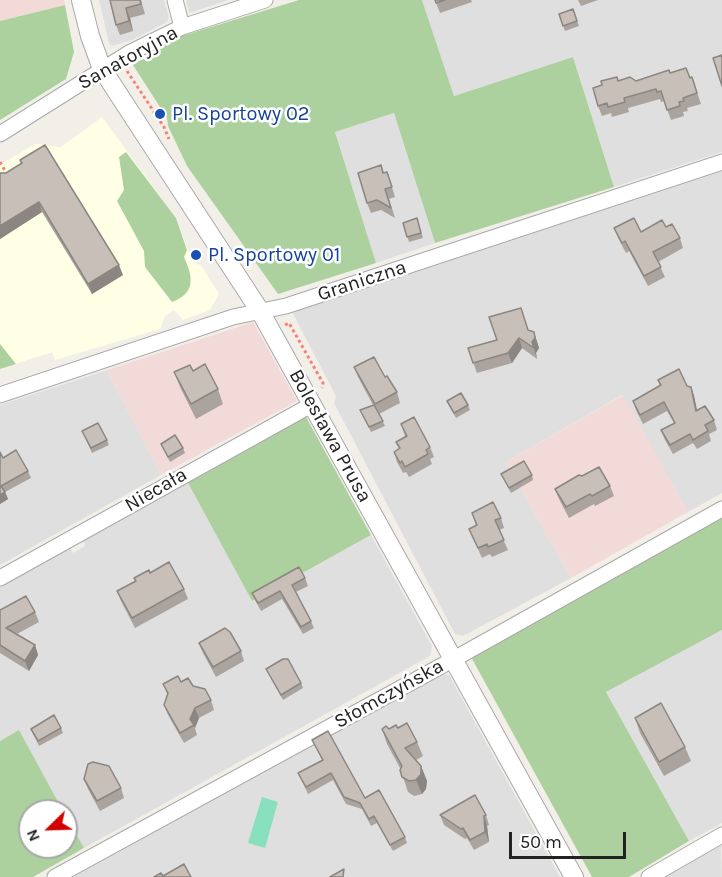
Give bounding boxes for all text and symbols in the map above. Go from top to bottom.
street label: Sanatoryjna [74,21,182,95]
place label: Pl. Sportowy 02 [172,102,309,126]
marker: Pl. Sportowy 02 [153,107,167,121]
place label: Pl. Sportowy 01 [208,243,340,267]
marker: Pl. Sportowy 01 [189,248,203,262]
street label: Graniczna [315,255,409,307]
street label: Bolesława Prusa [284,365,376,507]
street label: Niecała [121,463,191,517]
street label: Słomczyńska [330,654,448,734]
north arrow [18,799,78,859]
scale bar [512,820,629,858]
text: N [22,826,44,844]
text: 50 m [520,831,562,853]

